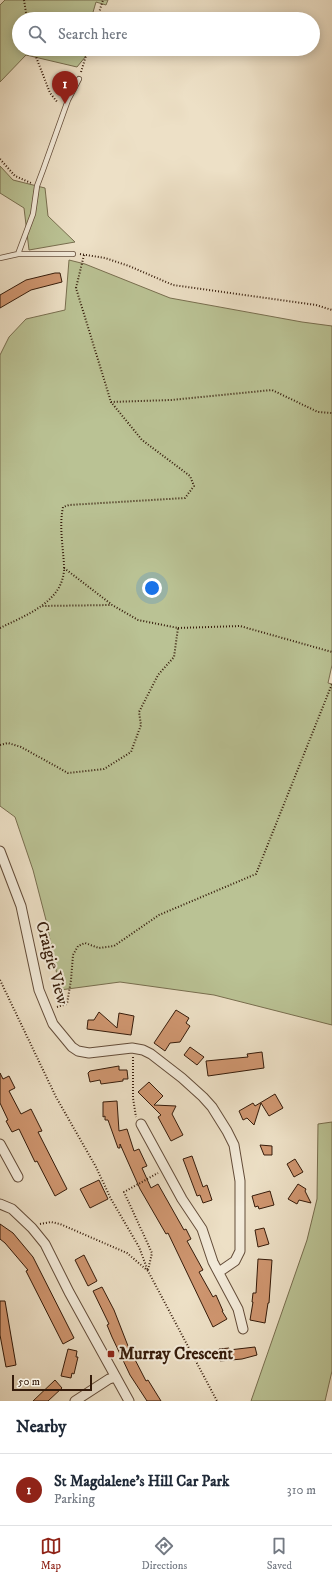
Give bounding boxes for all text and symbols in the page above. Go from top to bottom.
search box [12,12,320,56]
icon: search [26,23,48,45]
text: Search here [58,25,127,44]
pin: 1 [52,71,78,104]
your location [142,578,162,598]
street label: Craigie View [30,919,74,1007]
place label: Murray Crescent [119,1343,233,1365]
marker: Murray Crescent [106,1349,116,1359]
scale bar [12,1373,92,1392]
text: 50 m [18,1375,40,1389]
text: Nearby [16,1416,66,1438]
text: St Magdalene's Hill Car Park [54,1472,230,1491]
text: 1 [27,1482,31,1498]
text: 310 m [287,1482,316,1498]
text: Parking [54,1491,95,1507]
tab: Map [40,1535,62,1573]
tab: Directions [142,1535,187,1573]
tab: Saved [267,1535,292,1573]

